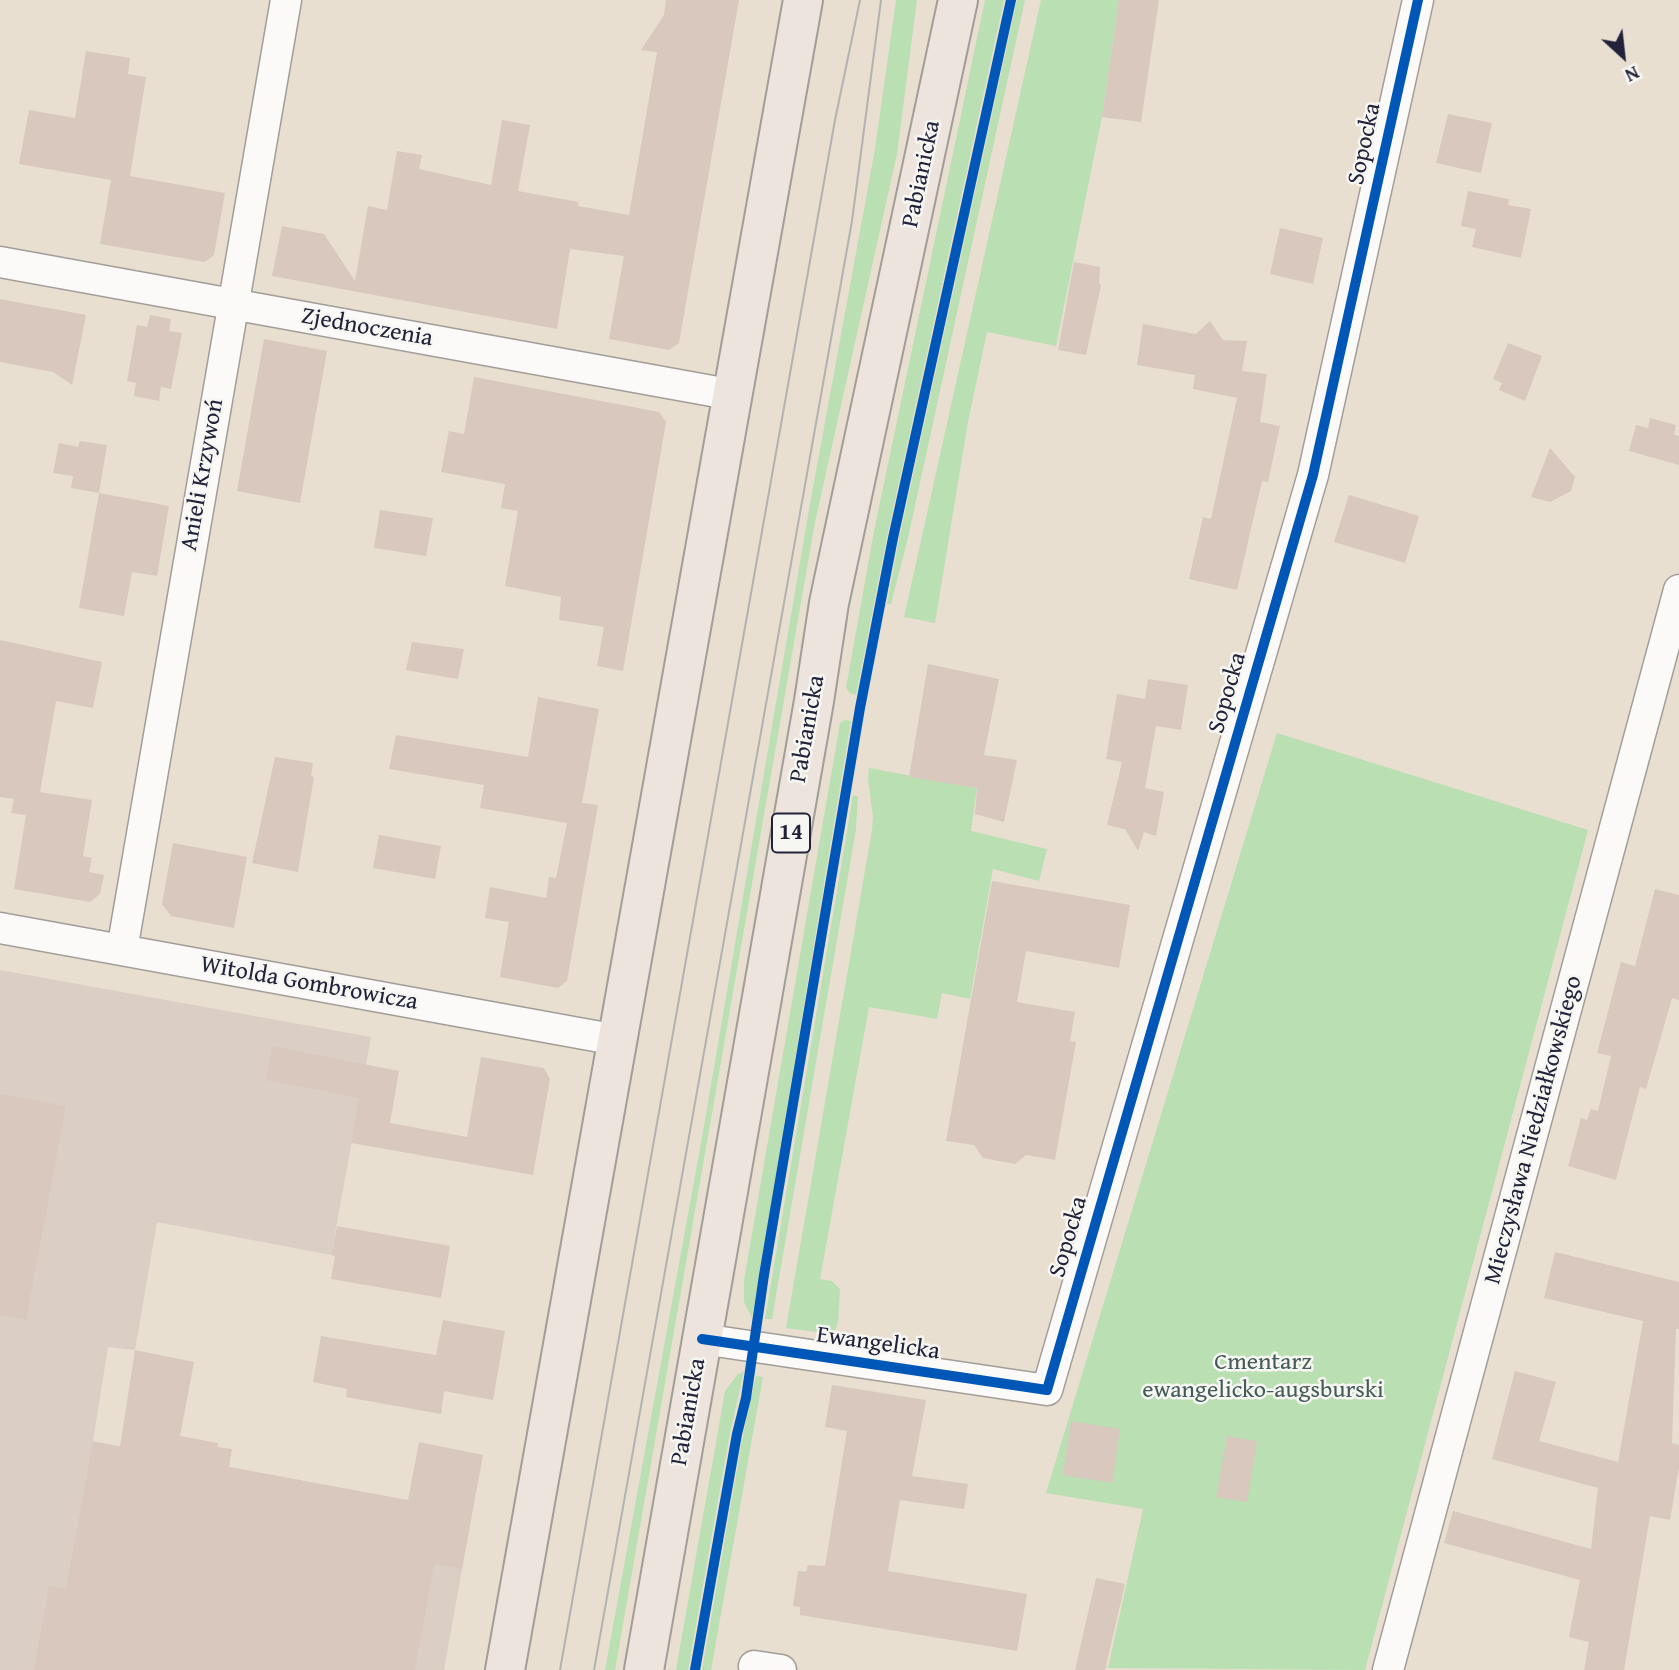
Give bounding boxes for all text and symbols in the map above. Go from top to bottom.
north arrow [1588,21,1658,91]
text: N [1621,59,1645,90]
street label: Sopocka [1342,100,1388,188]
street label: Pabianicka [897,118,947,230]
street label: Zjednoczenia [299,302,435,354]
street label: Anieli Krzywoń [175,397,231,553]
street label: Sopocka [1203,649,1253,737]
street label: Pabianicka [784,673,832,785]
road number: 14 [772,814,810,852]
street label: Witolda Gombrowicza [198,951,420,1017]
street label: Mieczysława Niedziałkowskiego [1479,973,1589,1287]
street label: Sopocka [1044,1193,1094,1281]
street label: Ewangelicka [815,1321,941,1367]
park label: Cmentarz ewangelicko-augsburski [1142,1349,1384,1405]
street label: Pabianicka [665,1356,713,1468]

